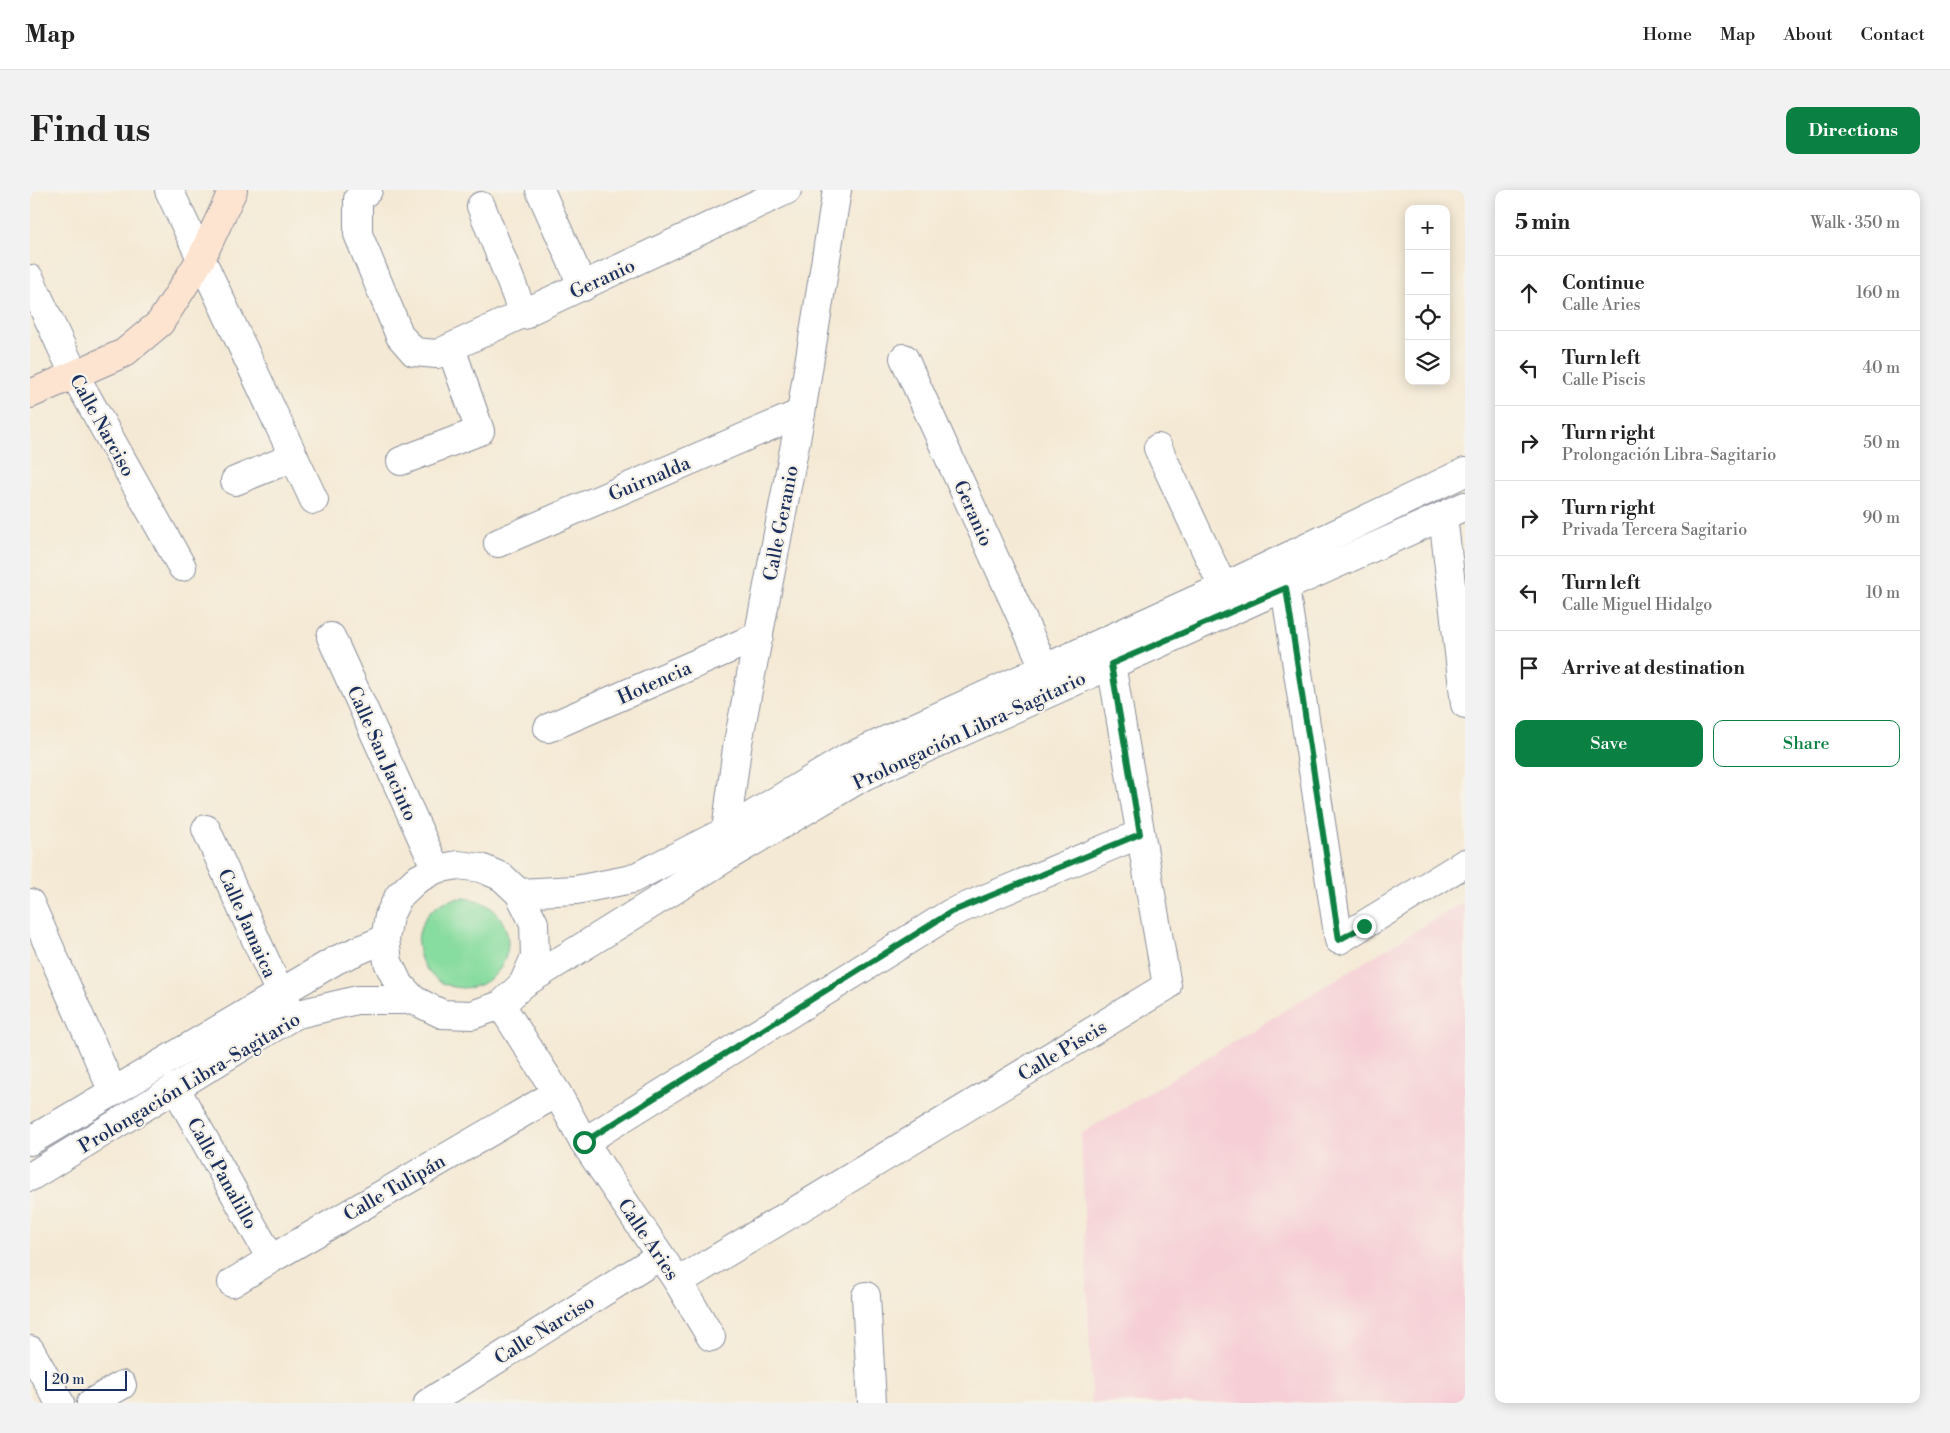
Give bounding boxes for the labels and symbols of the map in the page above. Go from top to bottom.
street label: Geranio [566,253,639,304]
street label: Calle Narciso [64,370,140,481]
street label: Guirnalda [605,451,694,507]
street label: Calle Geranio [758,463,804,583]
street label: Geranio [948,477,998,550]
street label: Hotencia [614,656,696,710]
street label: Prolongación Libra-Sagitario [849,666,1090,796]
street label: Calle San Jacinto [342,682,423,825]
street label: Calle Jamaica [212,865,282,982]
route end [1353,915,1376,938]
street label: Prolongación Libra-Sagitario [74,1007,305,1159]
street label: Calle Piscis [1014,1015,1111,1087]
street label: Calle Panalillo [182,1114,263,1233]
route start [573,1131,596,1154]
street label: Calle Tulipán [339,1149,450,1227]
street label: Calle Aries [612,1194,684,1285]
street label: Calle Narciso [490,1290,599,1370]
scale bar [45,1368,128,1391]

